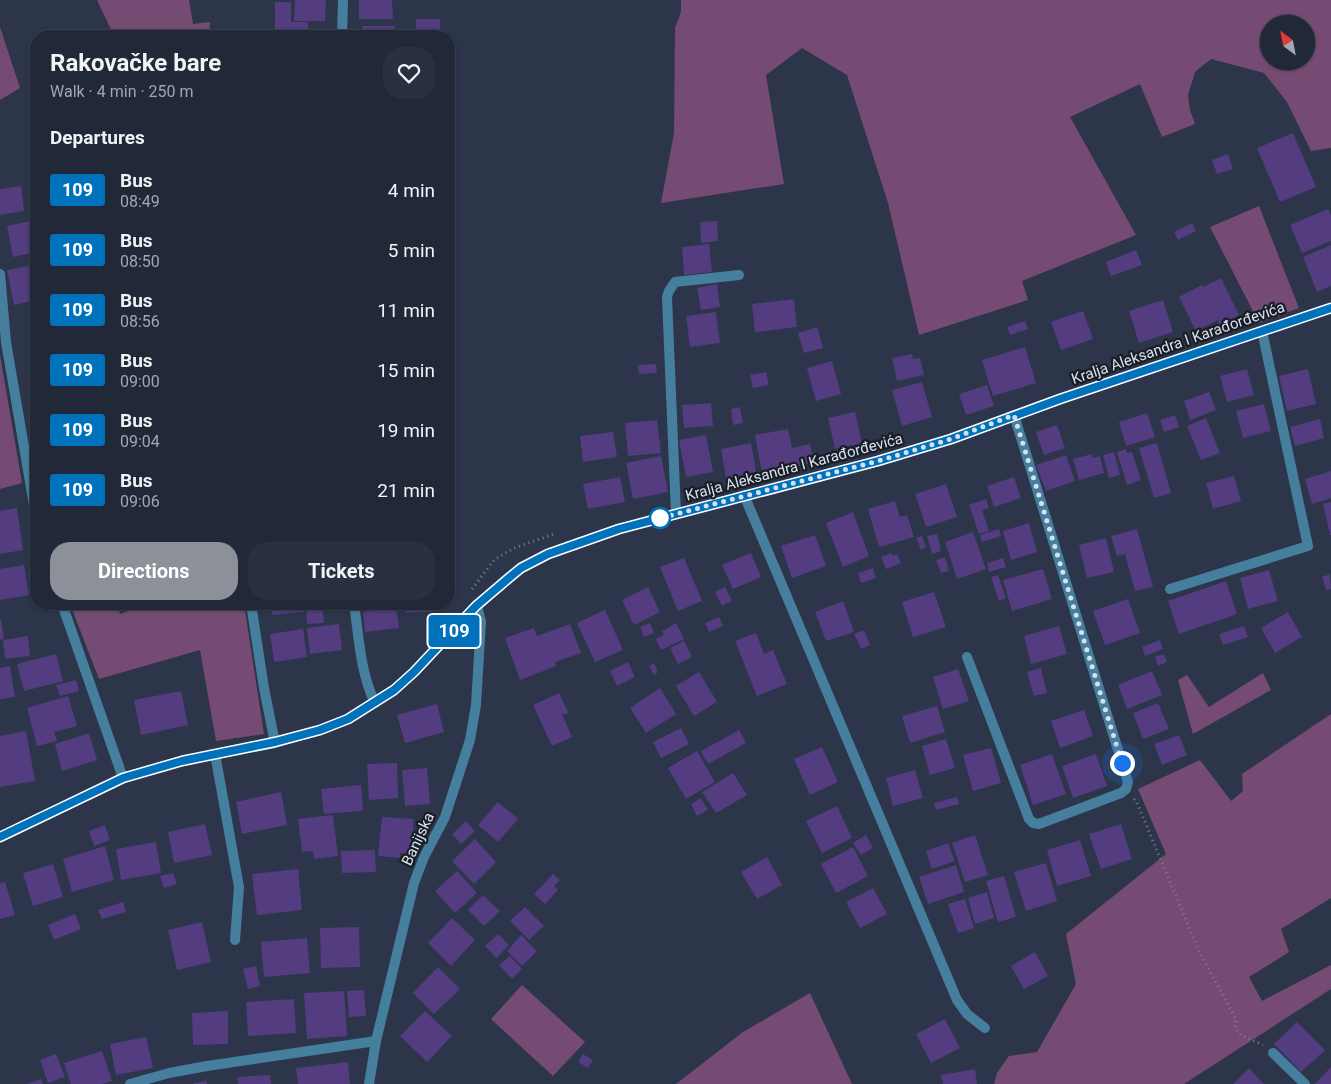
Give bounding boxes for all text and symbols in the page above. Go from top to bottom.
north arrow [1260,15,1315,70]
map controls [1260,15,1315,70]
button: heart [383,47,435,99]
text: Rakovačke bare [50,49,221,77]
text: Walk · 4 min · 250 m [50,82,194,101]
text: Departures [50,126,145,149]
text: Bus [120,169,153,192]
text: 109 [62,179,93,200]
text: 4 min [388,179,435,202]
text: 08:49 [120,192,160,211]
text: Bus [120,229,153,252]
text: 109 [62,239,93,260]
text: 5 min [388,239,435,262]
text: 08:50 [120,252,160,271]
text: Bus [120,289,153,312]
street label: Kralja Aleksandra I Karađorđevića [1069,298,1287,388]
text: 109 [62,299,93,320]
text: 11 min [377,299,435,322]
text: 08:56 [120,312,160,331]
text: Bus [120,349,153,372]
text: 109 [62,359,93,380]
text: 15 min [377,359,435,382]
text: 09:00 [120,372,160,391]
text: Bus [120,409,153,432]
text: 109 [62,419,93,440]
text: 19 min [377,419,435,442]
street label: Kralja Aleksandra I Karađorđevića [683,429,905,505]
text: 09:04 [120,432,160,451]
text: Bus [120,469,153,492]
text: 109 [62,479,93,500]
text: 21 min [377,479,435,502]
text: 09:06 [120,492,160,511]
unlabelled marker [649,507,671,529]
button: Directions [50,542,238,600]
button: Tickets [248,542,435,600]
line badge: 109 [425,615,483,647]
text: 109 [439,620,469,641]
your location [1110,751,1135,776]
street label: Banijska [398,810,438,868]

